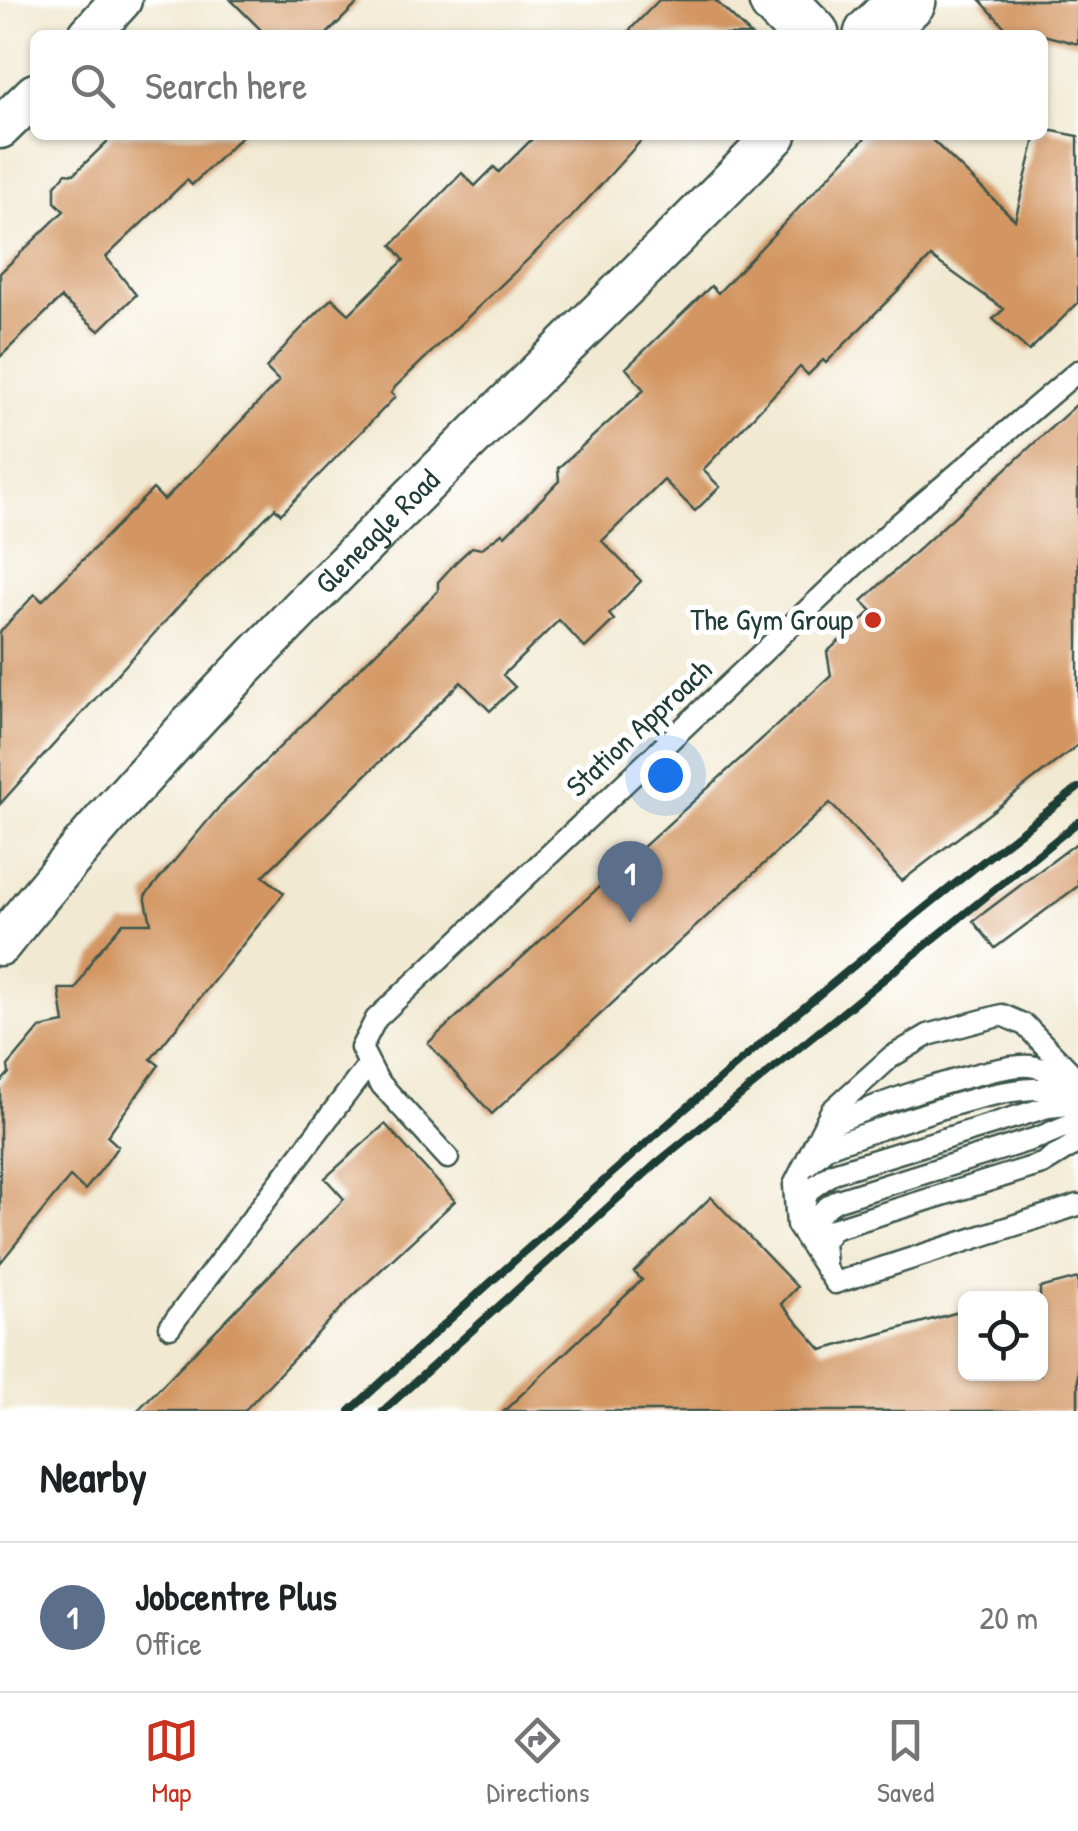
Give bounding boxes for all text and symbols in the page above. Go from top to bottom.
search box [30,30,1048,140]
icon: search [65,58,120,113]
text: Search here [145,59,307,111]
street label: Gleneagle Road [306,460,448,602]
place label: The Gym Group [690,599,853,639]
marker: The Gym Group [862,609,884,631]
street label: Station Approach [557,649,720,805]
your location [640,750,691,801]
pin: 1 [598,840,662,923]
map controls [958,1291,1048,1381]
button: locate [958,1291,1048,1381]
text: Nearby [40,1448,147,1505]
text: Jobcentre Plus [135,1570,337,1622]
text: 1 [67,1596,78,1639]
text: 20 m [980,1596,1038,1639]
text: Office [135,1622,202,1665]
tab: Map [144,1713,199,1811]
tab: Directions [486,1713,589,1811]
tab: Saved [877,1713,934,1811]

